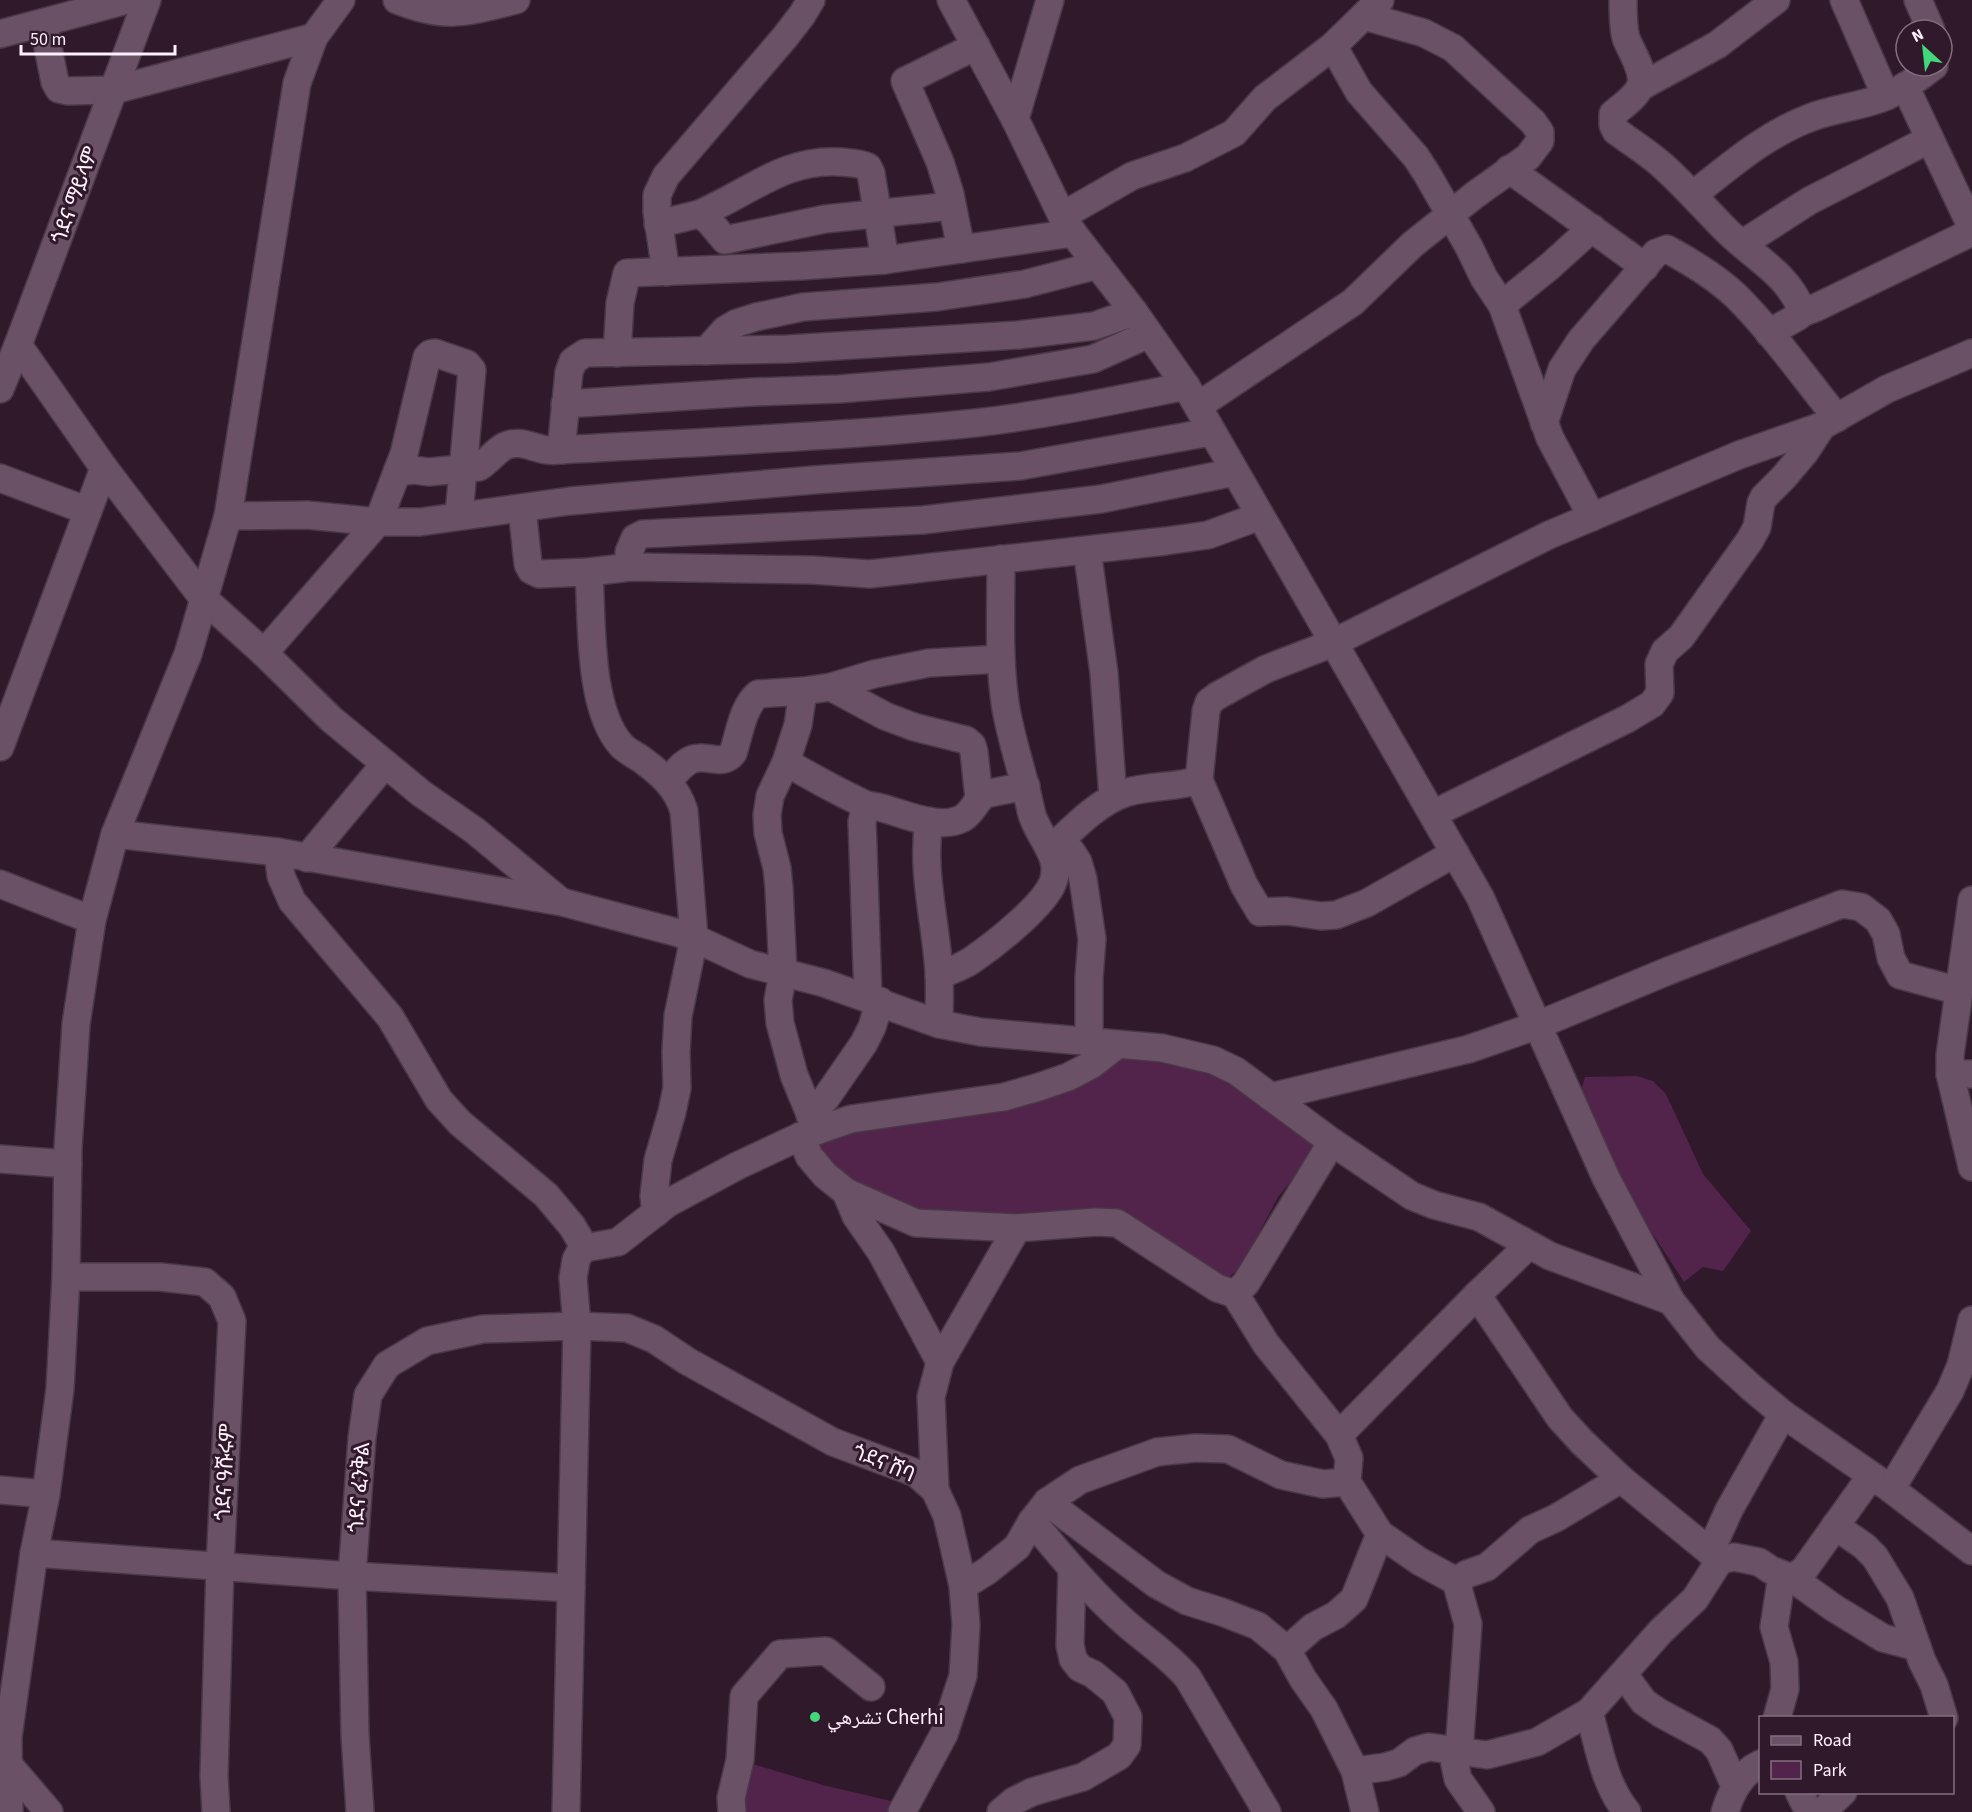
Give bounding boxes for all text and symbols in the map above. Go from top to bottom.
scale bar [21,18,176,56]
north arrow [1894,18,1954,78]
text: N [1908,23,1927,48]
text: 50 m [30,27,66,52]
street label: ጎደና ማይላም [44,142,106,248]
street label: ጎደና ዓሹሩም [207,1423,243,1521]
street label: ጎደና ሸባ [848,1436,920,1490]
street label: ጎደና ፈንቅል [341,1441,377,1533]
place label: تشرهي Cherhi [827,1702,944,1733]
marker: تشرهي Cherhi [808,1710,822,1724]
legend [1759,1716,1954,1794]
text: Road [1813,1728,1852,1753]
text: Park [1813,1758,1847,1783]

